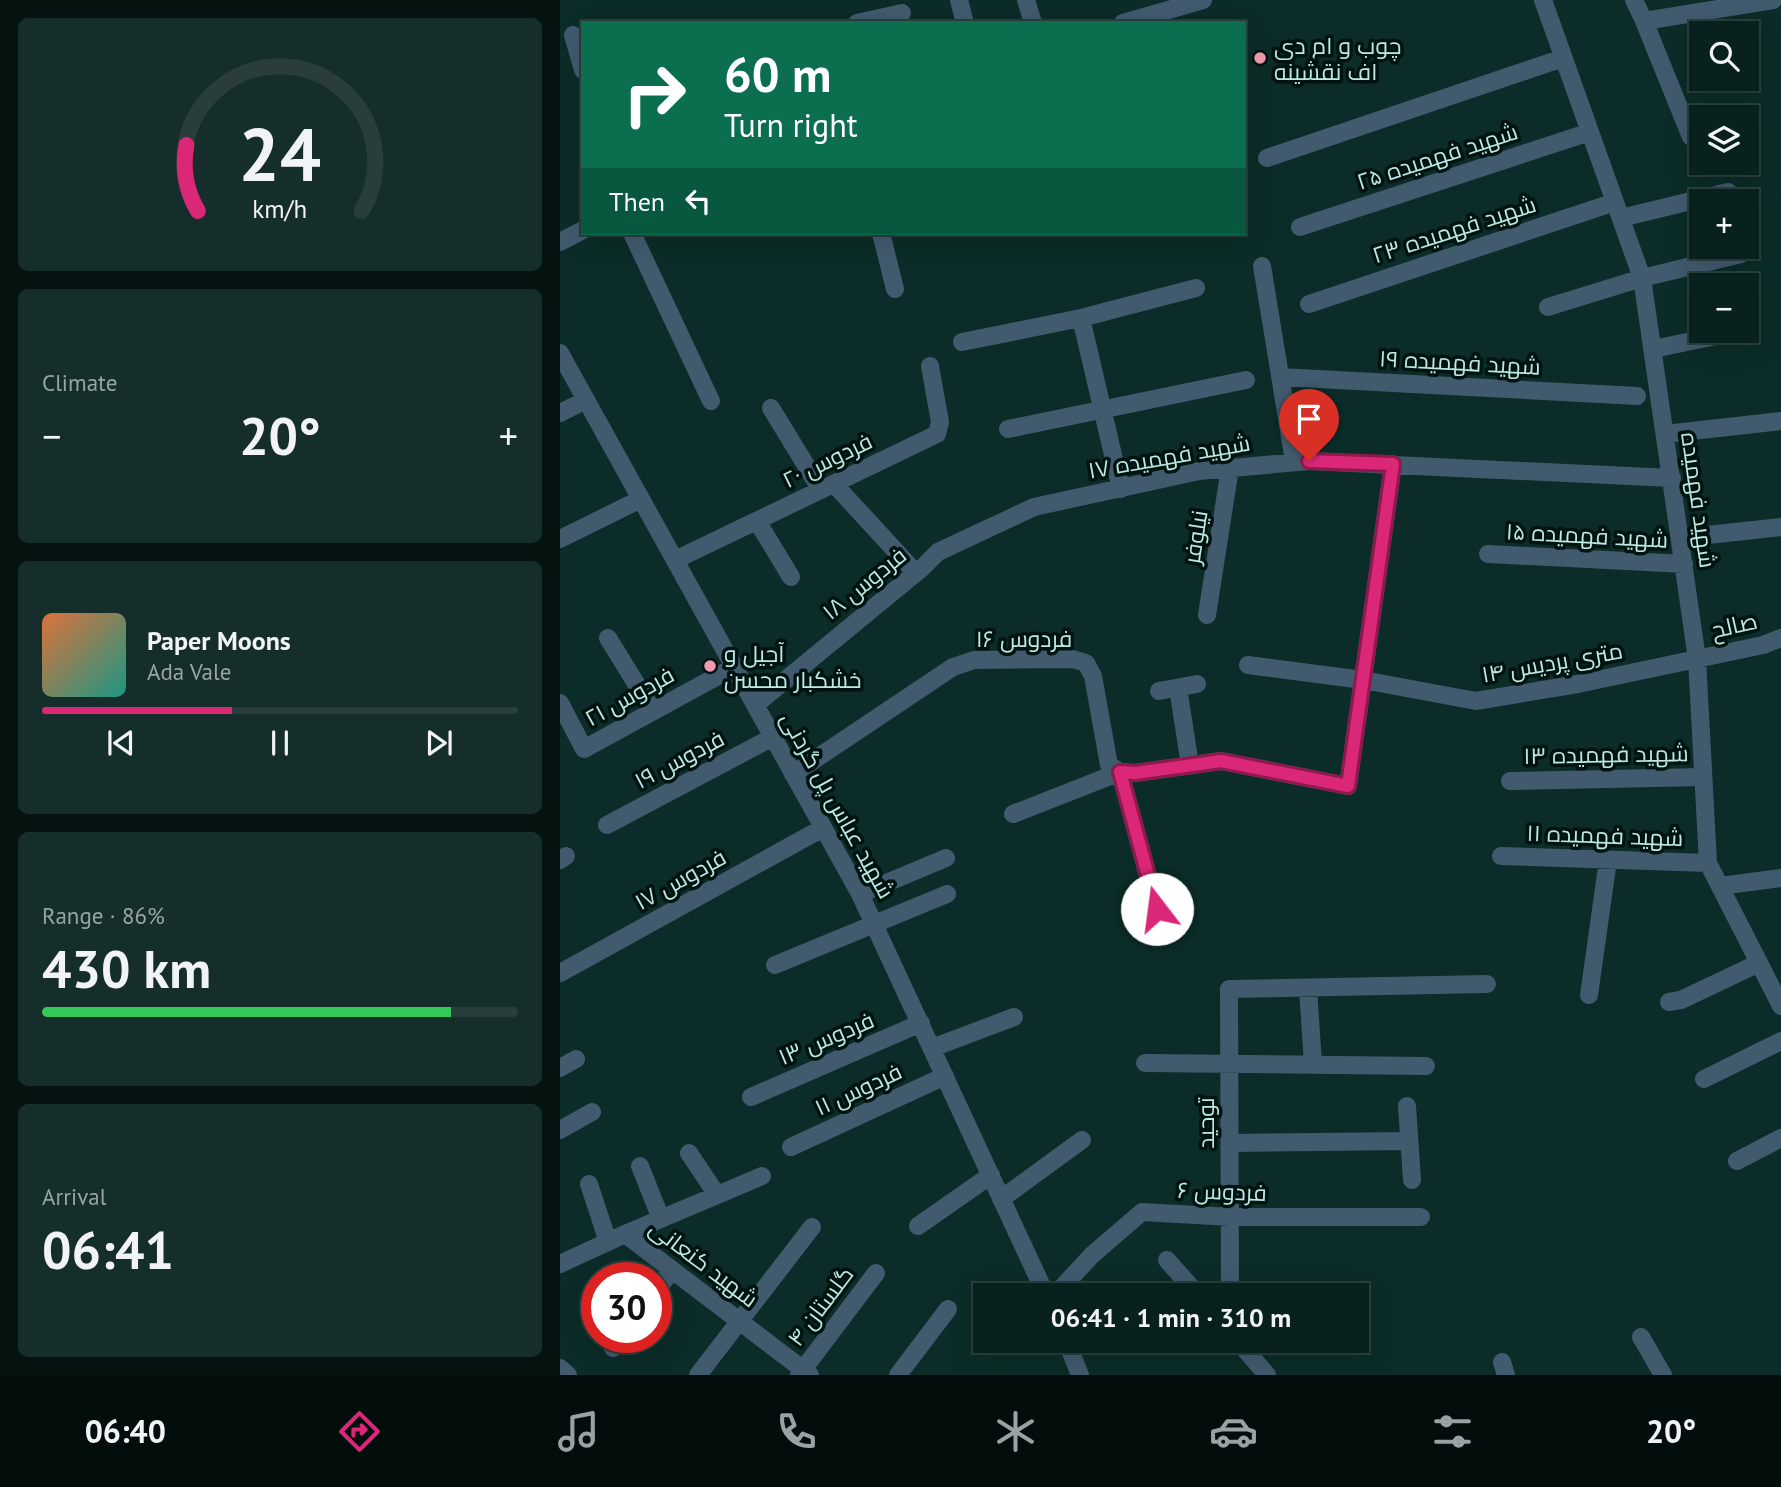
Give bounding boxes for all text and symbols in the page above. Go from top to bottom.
map controls [1689,21,1759,343]
button: search [1689,21,1759,91]
place label: چوب و ام دی اف نقشینه [1274,31,1402,86]
text: 60 m [724,42,831,106]
icon: right [609,49,700,140]
marker: چوب و ام دی اف نقشینه [1252,50,1268,66]
text: Turn right [724,104,858,146]
button: layers [1689,105,1759,175]
text: 24 [239,107,321,201]
street label: شهید فهمیده ۲۵ [1353,116,1521,196]
icon: left [679,182,717,220]
text: Then [609,185,665,218]
street label: شهید فهمیده ۲۳ [1368,189,1540,269]
button: + [1689,189,1759,259]
text: km/h [253,193,307,225]
button: − [1689,273,1759,343]
street label: شهید فهمیده ۱۹ [1378,343,1542,381]
text: Climate [42,368,117,397]
pin [1279,389,1339,461]
icon: arrive [1290,400,1328,438]
text: 20° [239,402,321,469]
text: − [42,411,61,460]
text: + [499,411,518,460]
street label: فردوس ۲۰ [777,426,877,494]
street label: شهید فهمیده ۱۷ [1086,427,1252,485]
street label: شهید فهمیده [1675,430,1723,570]
street label: نیلوفر [1176,508,1214,568]
street label: شهید فهمیده ۱۵ [1505,516,1669,554]
street label: فردوس ۱۸ [816,540,912,626]
street label: صالح [1708,606,1760,646]
text: Paper Moons [147,624,291,657]
street label: فردوس ۱۶ [976,624,1072,653]
street label: ۱۴ متری پردیس [1479,635,1625,690]
place label: آجیل و خشکبار محسن [724,639,862,694]
text: Ada Vale [147,657,231,686]
marker: آجیل و خشکبار محسن [702,658,718,674]
street label: فردوس ۲۱ [579,660,679,732]
street label: شهید عباس پل گردنی [774,707,901,904]
street label: فردوس ۱۹ [629,723,729,795]
icon: previous [102,724,140,762]
icon: pause [261,724,299,762]
icon: next [420,724,458,762]
street label: شهید فهمیده ۱۳ [1523,738,1689,770]
street label: شهید فهمیده ۱۱ [1526,818,1684,852]
street label: فردوس ۱۷ [629,842,731,916]
position arrow [1120,872,1194,946]
text: Range · 86% [42,901,165,930]
text: 430 km [42,935,211,1002]
street label: فردوس ۱۳ [774,1005,878,1071]
street label: فردوس ۱۱ [810,1056,906,1122]
street label: توحید [1191,1097,1220,1149]
street label: فردوس ۶ [1177,1175,1267,1207]
text: Arrival [42,1182,106,1211]
street label: شهید کنعانی [644,1213,764,1313]
text: 06:41 [42,1216,174,1283]
street label: گلستان ۴ [781,1260,859,1352]
speed limit sign: 30 [581,1262,672,1353]
text: 06:41 · 1 min · 310 m [1051,1301,1291,1334]
icon: directions [335,1407,384,1456]
icon: music [554,1407,603,1456]
icon: phone [772,1407,821,1456]
icon: climate [991,1407,1040,1456]
icon: car [1209,1407,1258,1456]
icon: filters [1428,1407,1477,1456]
text: 06:40 [85,1410,166,1452]
text: 20° [1646,1410,1696,1452]

